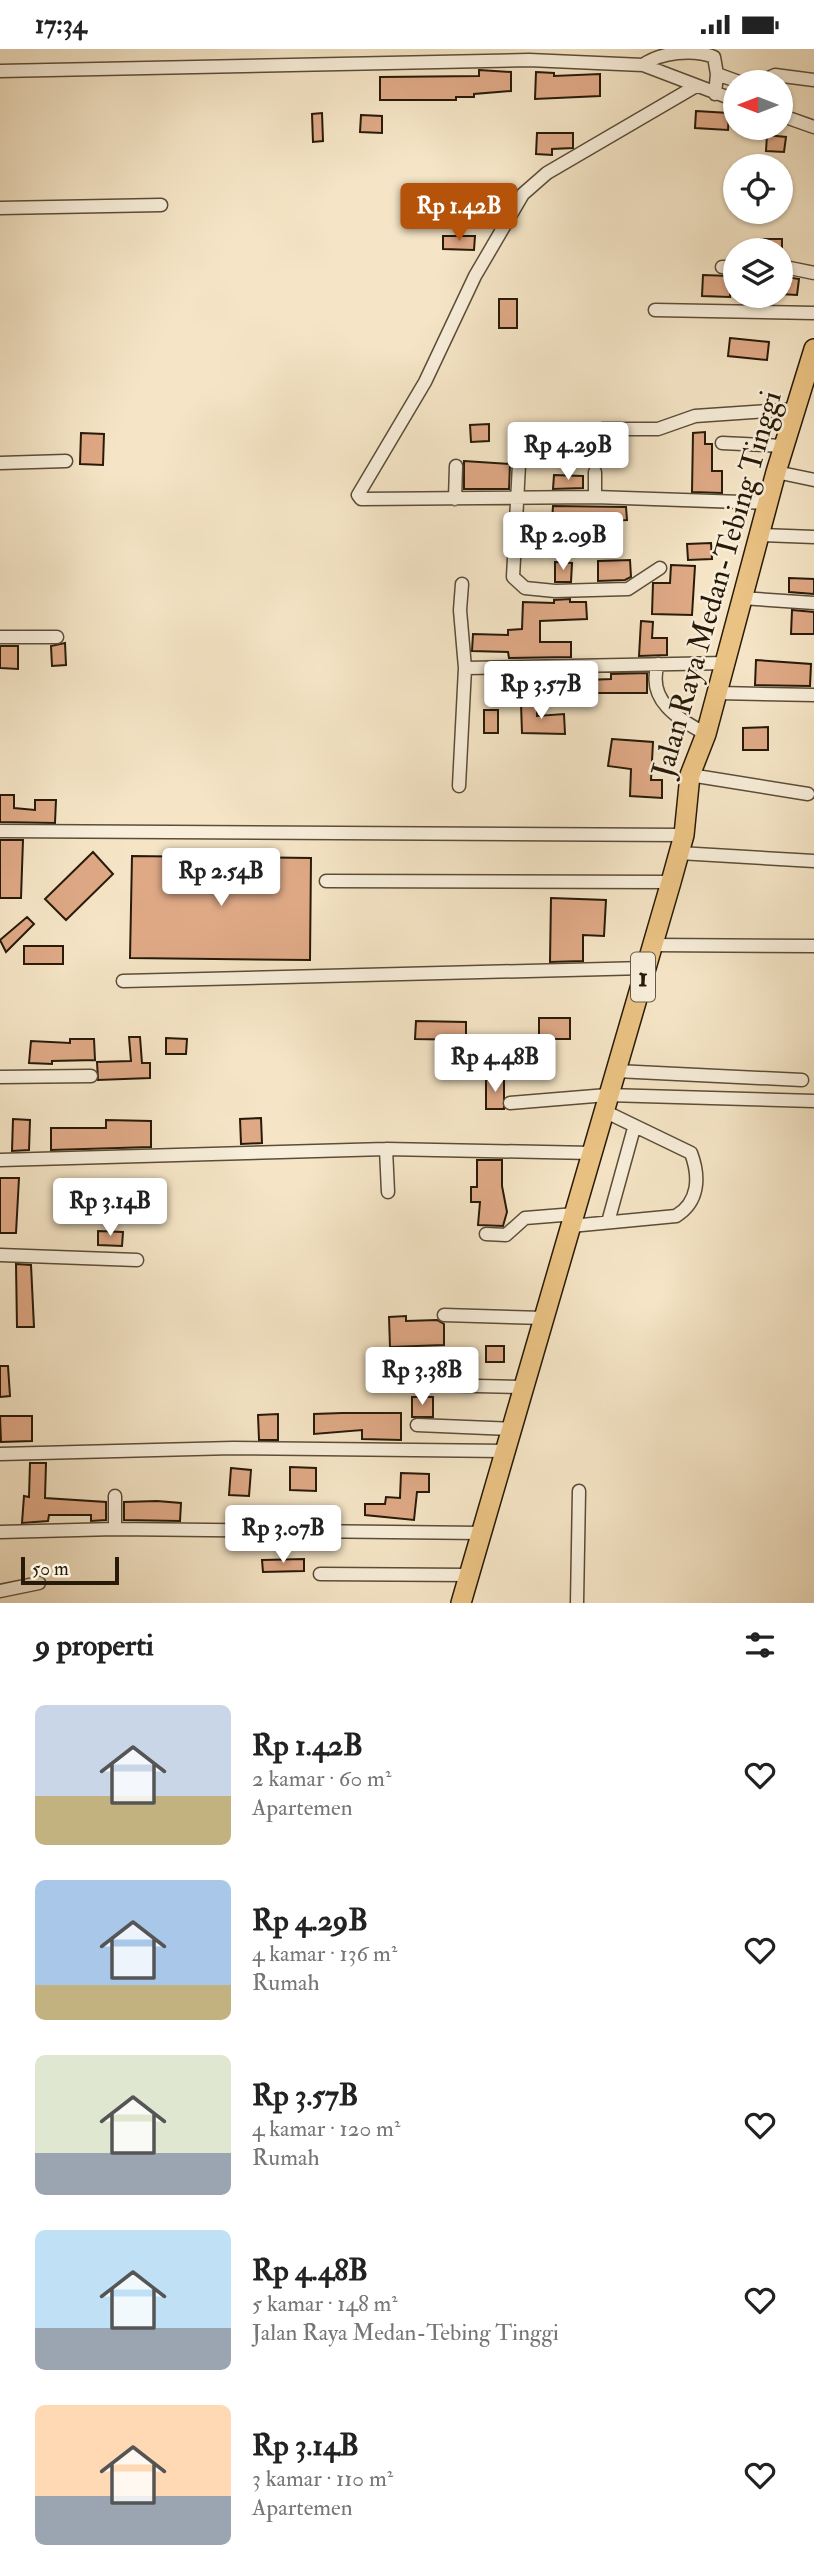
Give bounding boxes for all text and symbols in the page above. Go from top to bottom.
text: 17:34 [35,9,87,41]
north arrow [723,70,793,140]
map controls [723,70,793,308]
button: locate [723,154,793,224]
pin: Rp 1.42B [387,183,531,243]
text: Rp 1.42B [416,191,502,220]
button: layers [723,238,793,308]
street label: Jalan Raya Medan-Tebing Tinggi [644,387,790,782]
pin: Rp 4.29B [496,423,640,482]
text: Rp 4.29B [524,430,612,459]
pin: Rp 2.09B [491,512,635,572]
text: Rp 2.09B [519,520,607,549]
pin: Rp 3.57B [469,661,613,721]
text: Rp 3.57B [500,669,582,698]
pin: Rp 2.54B [149,849,293,908]
text: Rp 2.54B [178,856,264,885]
road number: 1 [631,953,655,1002]
pin: Rp 4.48B [423,1035,567,1094]
text: Rp 4.48B [451,1042,539,1071]
pin: Rp 3.14B [38,1179,182,1238]
text: Rp 3.14B [69,1186,151,1215]
pin: Rp 3.38B [350,1347,494,1407]
text: Rp 3.38B [382,1355,462,1384]
pin: Rp 3.07B [211,1505,355,1565]
text: Rp 3.07B [241,1513,325,1542]
scale bar [21,1554,119,1586]
text: 50 m [32,1557,69,1581]
icon: filters [741,1626,779,1664]
text: 9 properti [35,1627,154,1664]
text: Rp 1.42B [252,1727,363,1764]
icon: home [91,1733,175,1817]
icon: heart [741,1756,779,1794]
text: 2 kamar · 60 m² [252,1764,391,1793]
text: Apartemen [252,1793,353,1822]
text: Rp 4.29B [252,1902,368,1939]
icon: home [91,1908,175,1992]
icon: heart [741,1931,779,1969]
text: 4 kamar · 136 m² [252,1939,397,1968]
text: Rumah [252,1968,320,1997]
text: Rp 3.57B [252,2077,358,2114]
icon: home [91,2083,175,2167]
icon: heart [741,2106,779,2144]
text: 4 kamar · 120 m² [252,2114,400,2143]
text: Rumah [252,2143,320,2172]
text: Rp 4.48B [252,2252,368,2289]
icon: home [91,2258,175,2342]
icon: heart [741,2281,779,2319]
text: 5 kamar · 148 m² [252,2289,398,2318]
text: Jalan Raya Medan-Tebing Tinggi [252,2318,559,2347]
text: Rp 3.14B [252,2427,359,2464]
icon: home [91,2433,175,2517]
icon: heart [741,2456,779,2494]
text: 3 kamar · 110 m² [252,2464,393,2493]
text: Apartemen [252,2493,353,2522]

